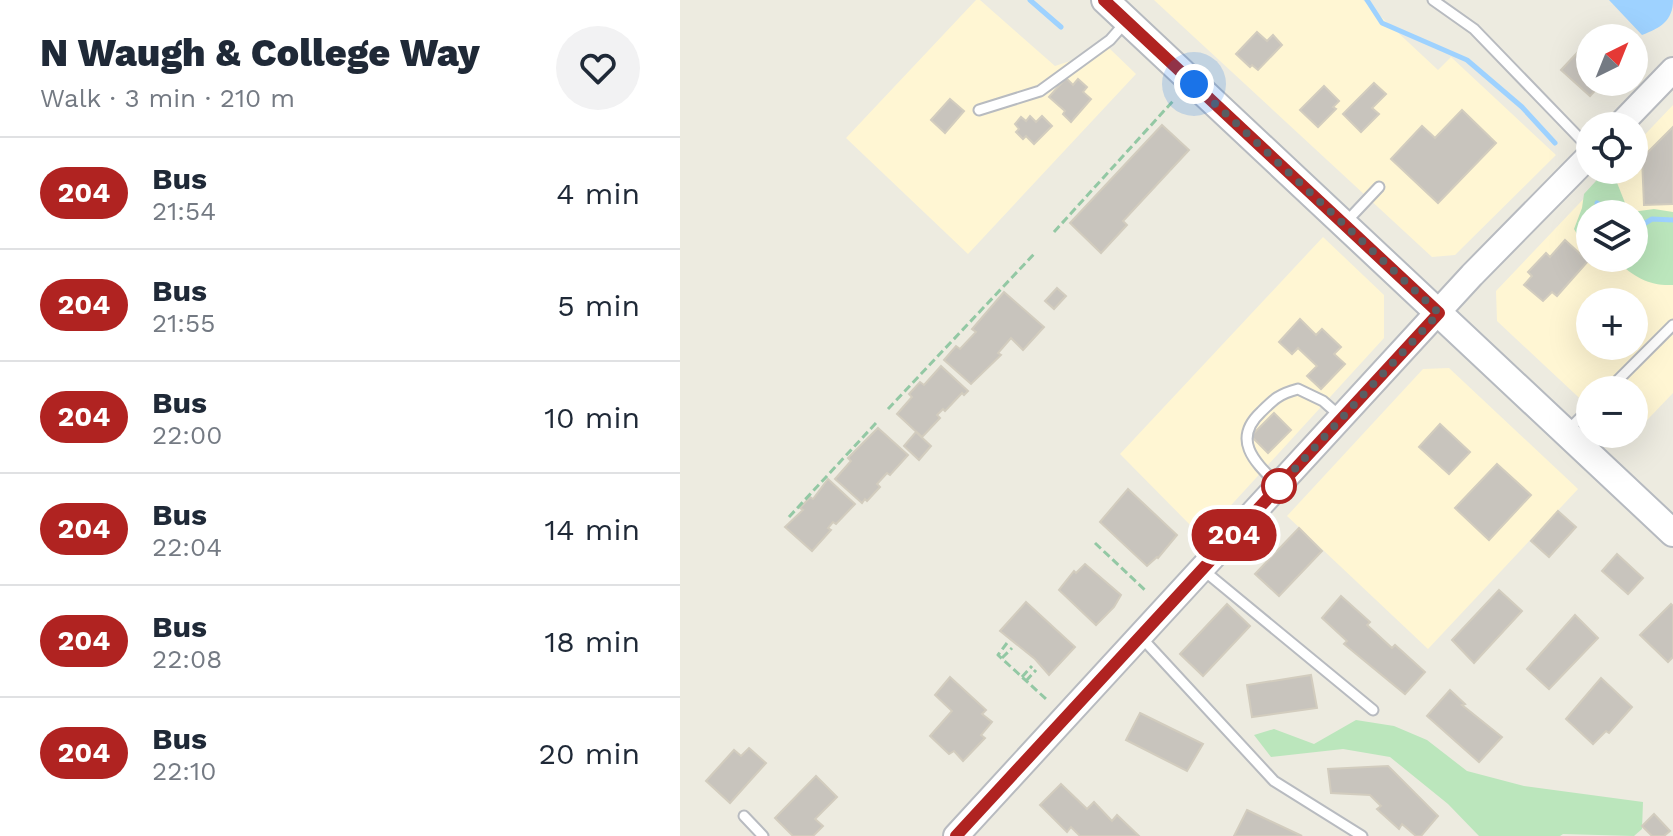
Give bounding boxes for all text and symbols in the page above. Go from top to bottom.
north arrow [1576,24,1648,96]
map controls [1576,24,1648,448]
button: heart [556,26,640,110]
text: N Waugh & College Way [40,31,480,75]
your location [1174,64,1214,104]
text: Walk · 3 min · 210 m [40,83,295,113]
button: locate [1576,112,1648,184]
text: Bus [152,161,207,196]
text: 204 [58,176,110,209]
text: 4 min [556,176,640,211]
text: 21:54 [152,196,216,226]
button: layers [1576,200,1648,272]
text: Bus [152,273,207,308]
text: 204 [58,288,110,321]
text: 5 min [557,288,640,323]
button: + [1576,288,1648,360]
text: 21:55 [152,308,215,338]
button: − [1576,376,1648,448]
text: Bus [152,385,207,420]
text: 204 [58,400,110,433]
text: 10 min [544,400,640,435]
text: 22:00 [152,420,222,450]
unlabelled marker [1262,469,1296,503]
text: Bus [152,497,207,532]
line badge: 204 [1188,509,1280,561]
text: 204 [58,512,110,545]
text: 14 min [545,512,640,547]
text: 204 [1208,518,1260,551]
text: 22:04 [152,532,222,562]
text: Bus [152,609,207,644]
text: 204 [58,624,110,657]
text: 18 min [544,624,640,659]
text: 22:08 [152,644,222,674]
text: Bus [152,721,207,756]
text: 204 [58,736,110,769]
text: 20 min [538,736,640,771]
text: 22:10 [152,756,216,786]

